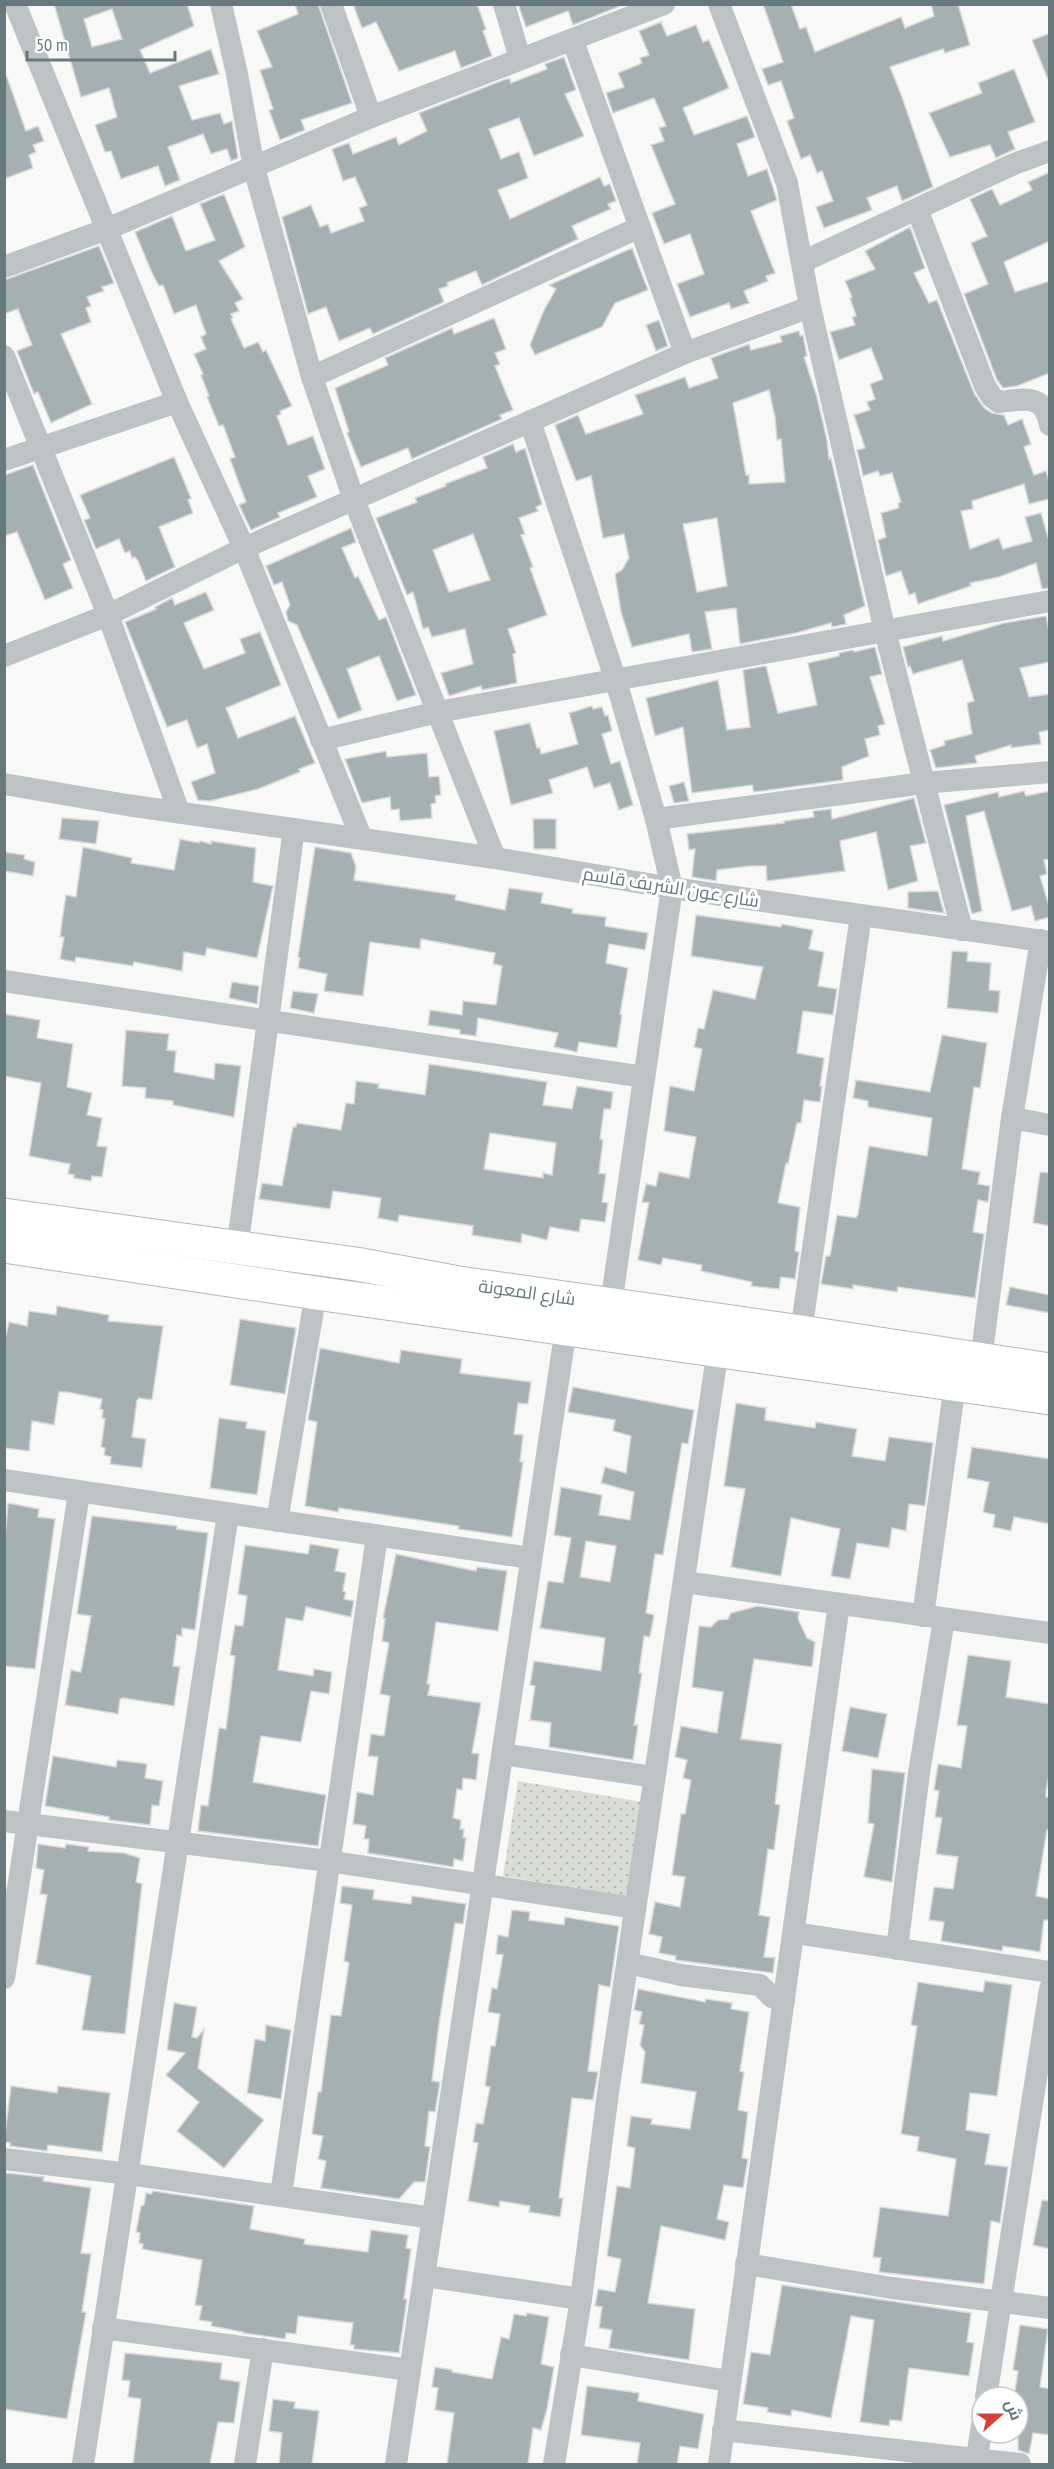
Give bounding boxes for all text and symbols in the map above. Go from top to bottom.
scale bar [27,24,176,62]
text: 50 m [36,33,68,56]
street label: شارع عون الشريف قاسم [581,862,761,913]
street label: شارع المعونة [477,1274,577,1311]
north arrow [970,2385,1030,2445]
text: ش [1001,2396,1027,2423]

